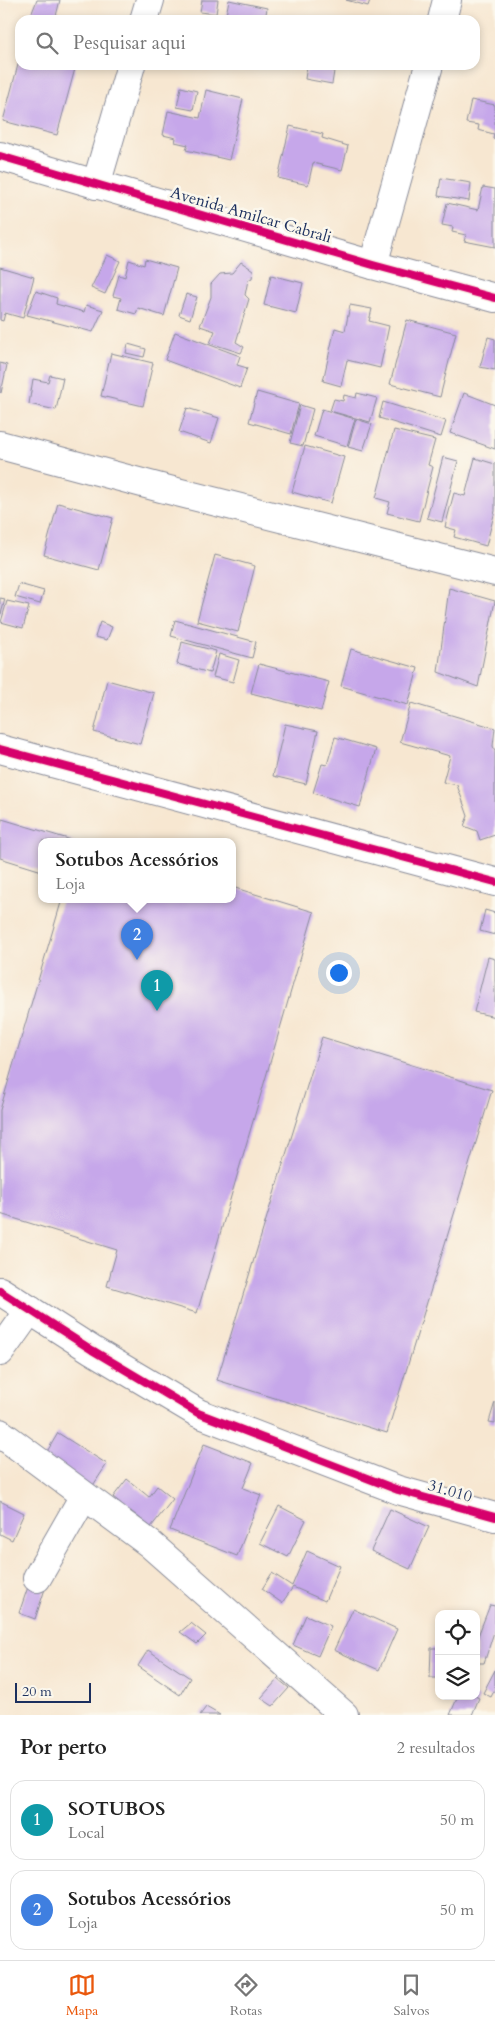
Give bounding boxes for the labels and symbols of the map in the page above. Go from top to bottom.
street label: Avenida Amilcar Cabrali [168,181,335,249]
pin: 2 [121,919,153,960]
your location [326,960,352,986]
pin: 1 [141,970,173,1011]
street label: 31.010 [425,1474,475,1508]
scale bar [15,1680,91,1703]

